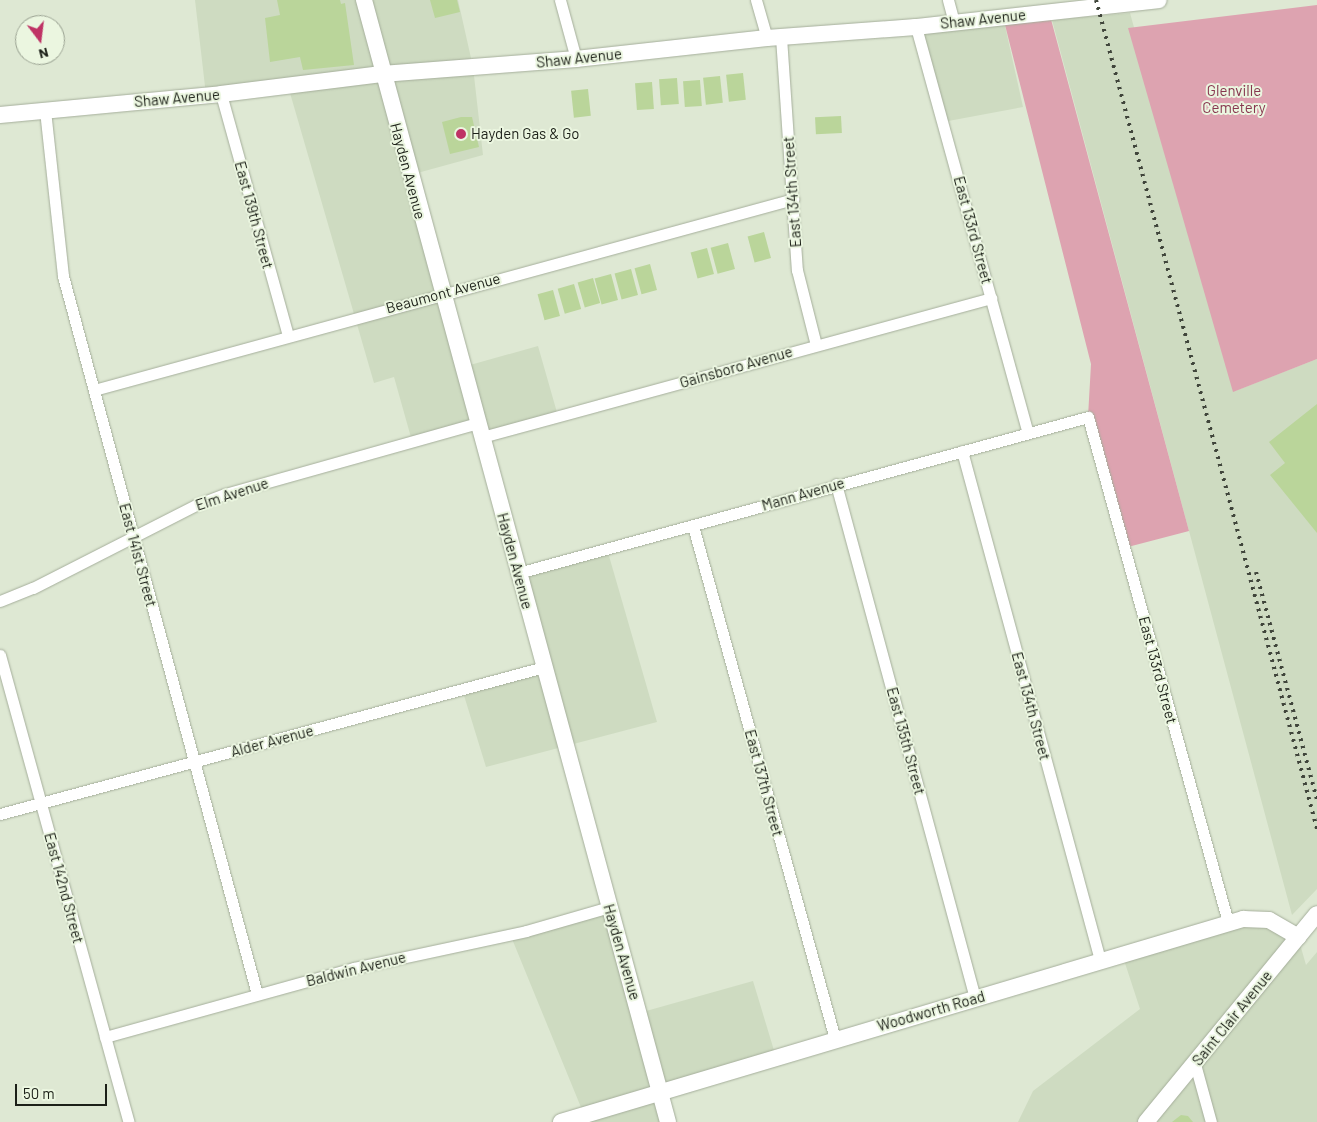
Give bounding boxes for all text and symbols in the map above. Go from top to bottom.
street label: Shaw Avenue [939,6,1027,32]
north arrow [15,15,65,65]
text: N [37,45,50,63]
street label: Shaw Avenue [535,45,623,71]
park label: Glenville Cemetery [1202,81,1266,116]
street label: Shaw Avenue [133,85,221,111]
street label: Hayden Avenue [386,121,430,221]
place label: Hayden Gas & Go [471,125,580,143]
marker: Hayden Gas & Go [455,128,467,140]
street label: East 134th Street [779,136,805,248]
street label: East 139th Street [231,159,277,271]
street label: East 133rd Street [950,174,996,286]
street label: Beaumont Avenue [384,269,502,317]
street label: Gainsboro Avenue [678,342,794,392]
street label: Elm Avenue [193,474,271,514]
street label: Mann Avenue [760,474,846,514]
street label: East 141st Street [116,501,160,609]
street label: Hayden Avenue [493,511,537,611]
street label: East 133rd Street [1135,614,1181,726]
street label: East 134th Street [1008,650,1054,762]
street label: East 135th Street [883,685,929,797]
street label: Alder Avenue [229,721,315,761]
street label: East 137th Street [741,728,787,838]
street label: East 142nd Street [41,831,87,945]
street label: Hayden Avenue [600,902,644,1002]
street label: Baldwin Avenue [304,948,408,990]
street label: Saint Clair Avenue [1188,967,1276,1069]
street label: Woodworth Road [875,987,987,1035]
scale bar [18,1074,110,1106]
text: 50 m [23,1084,55,1102]

